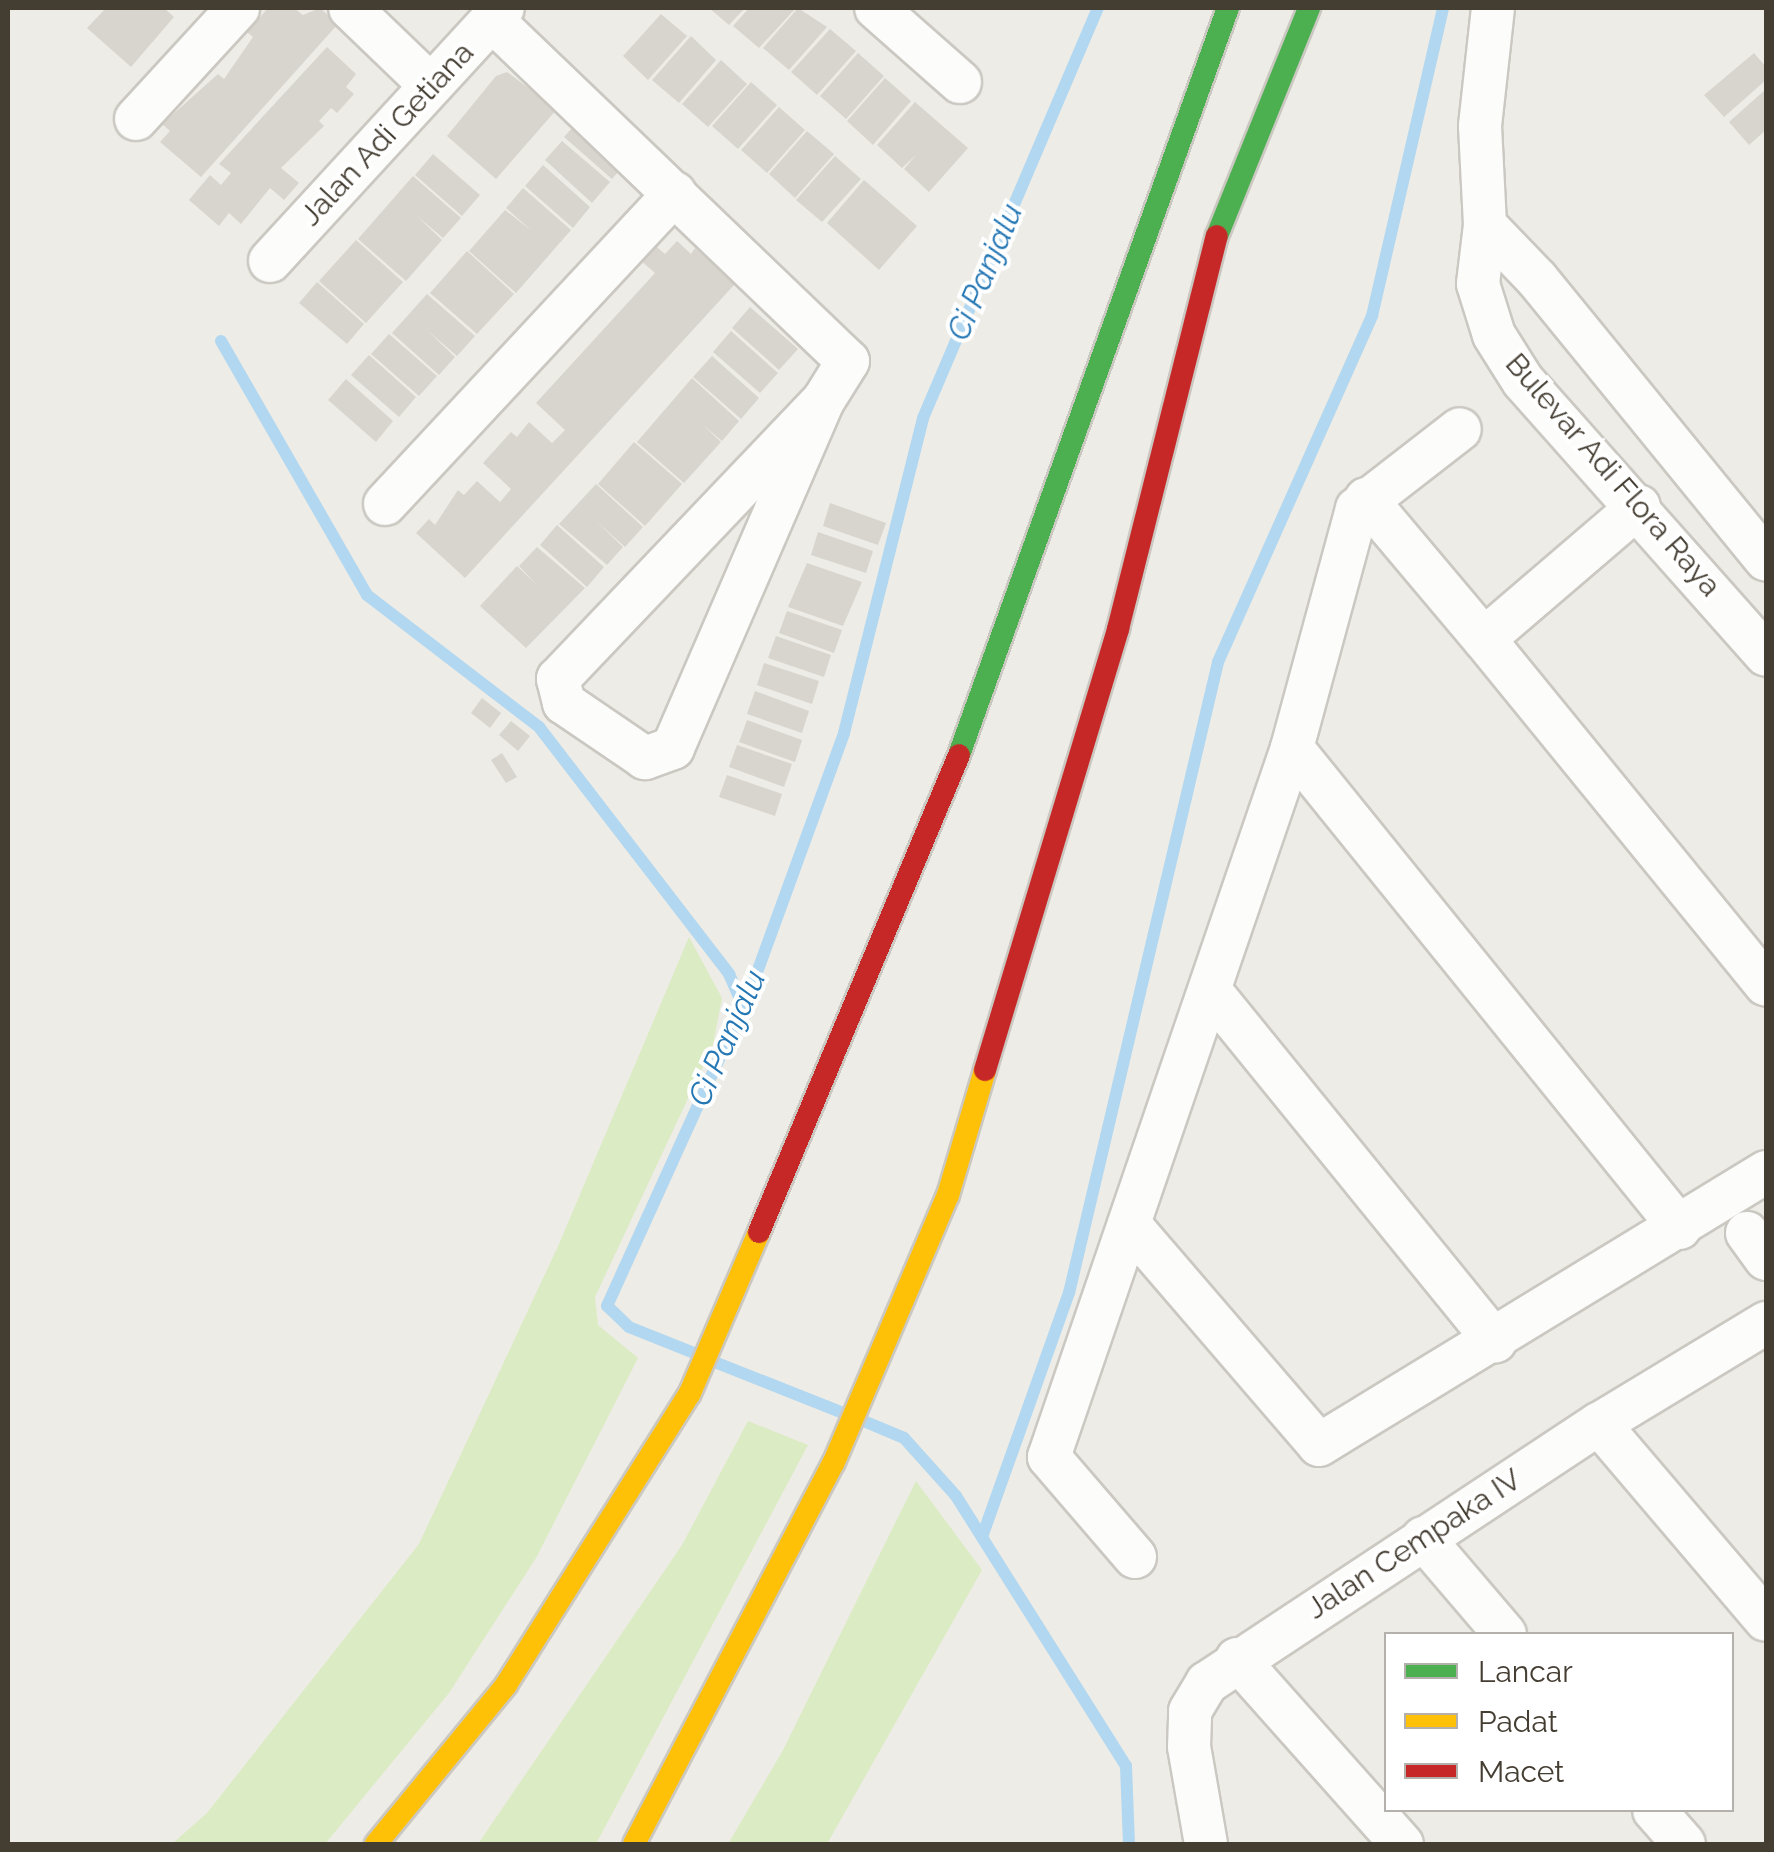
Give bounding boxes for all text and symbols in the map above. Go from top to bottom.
street label: Jalan Adi Getiana [292,34,482,234]
water label: Ci Panjalu [939,198,1031,346]
street label: Bulevar Adi Flora Raya [1497,346,1729,604]
water label: Ci Panjalu [680,964,774,1112]
street label: Jalan Cempaka IV [1300,1461,1528,1627]
legend [1384,1632,1734,1812]
text: Lancar [1478,1654,1573,1689]
text: Padat [1478,1704,1558,1739]
text: Macet [1478,1754,1564,1789]

